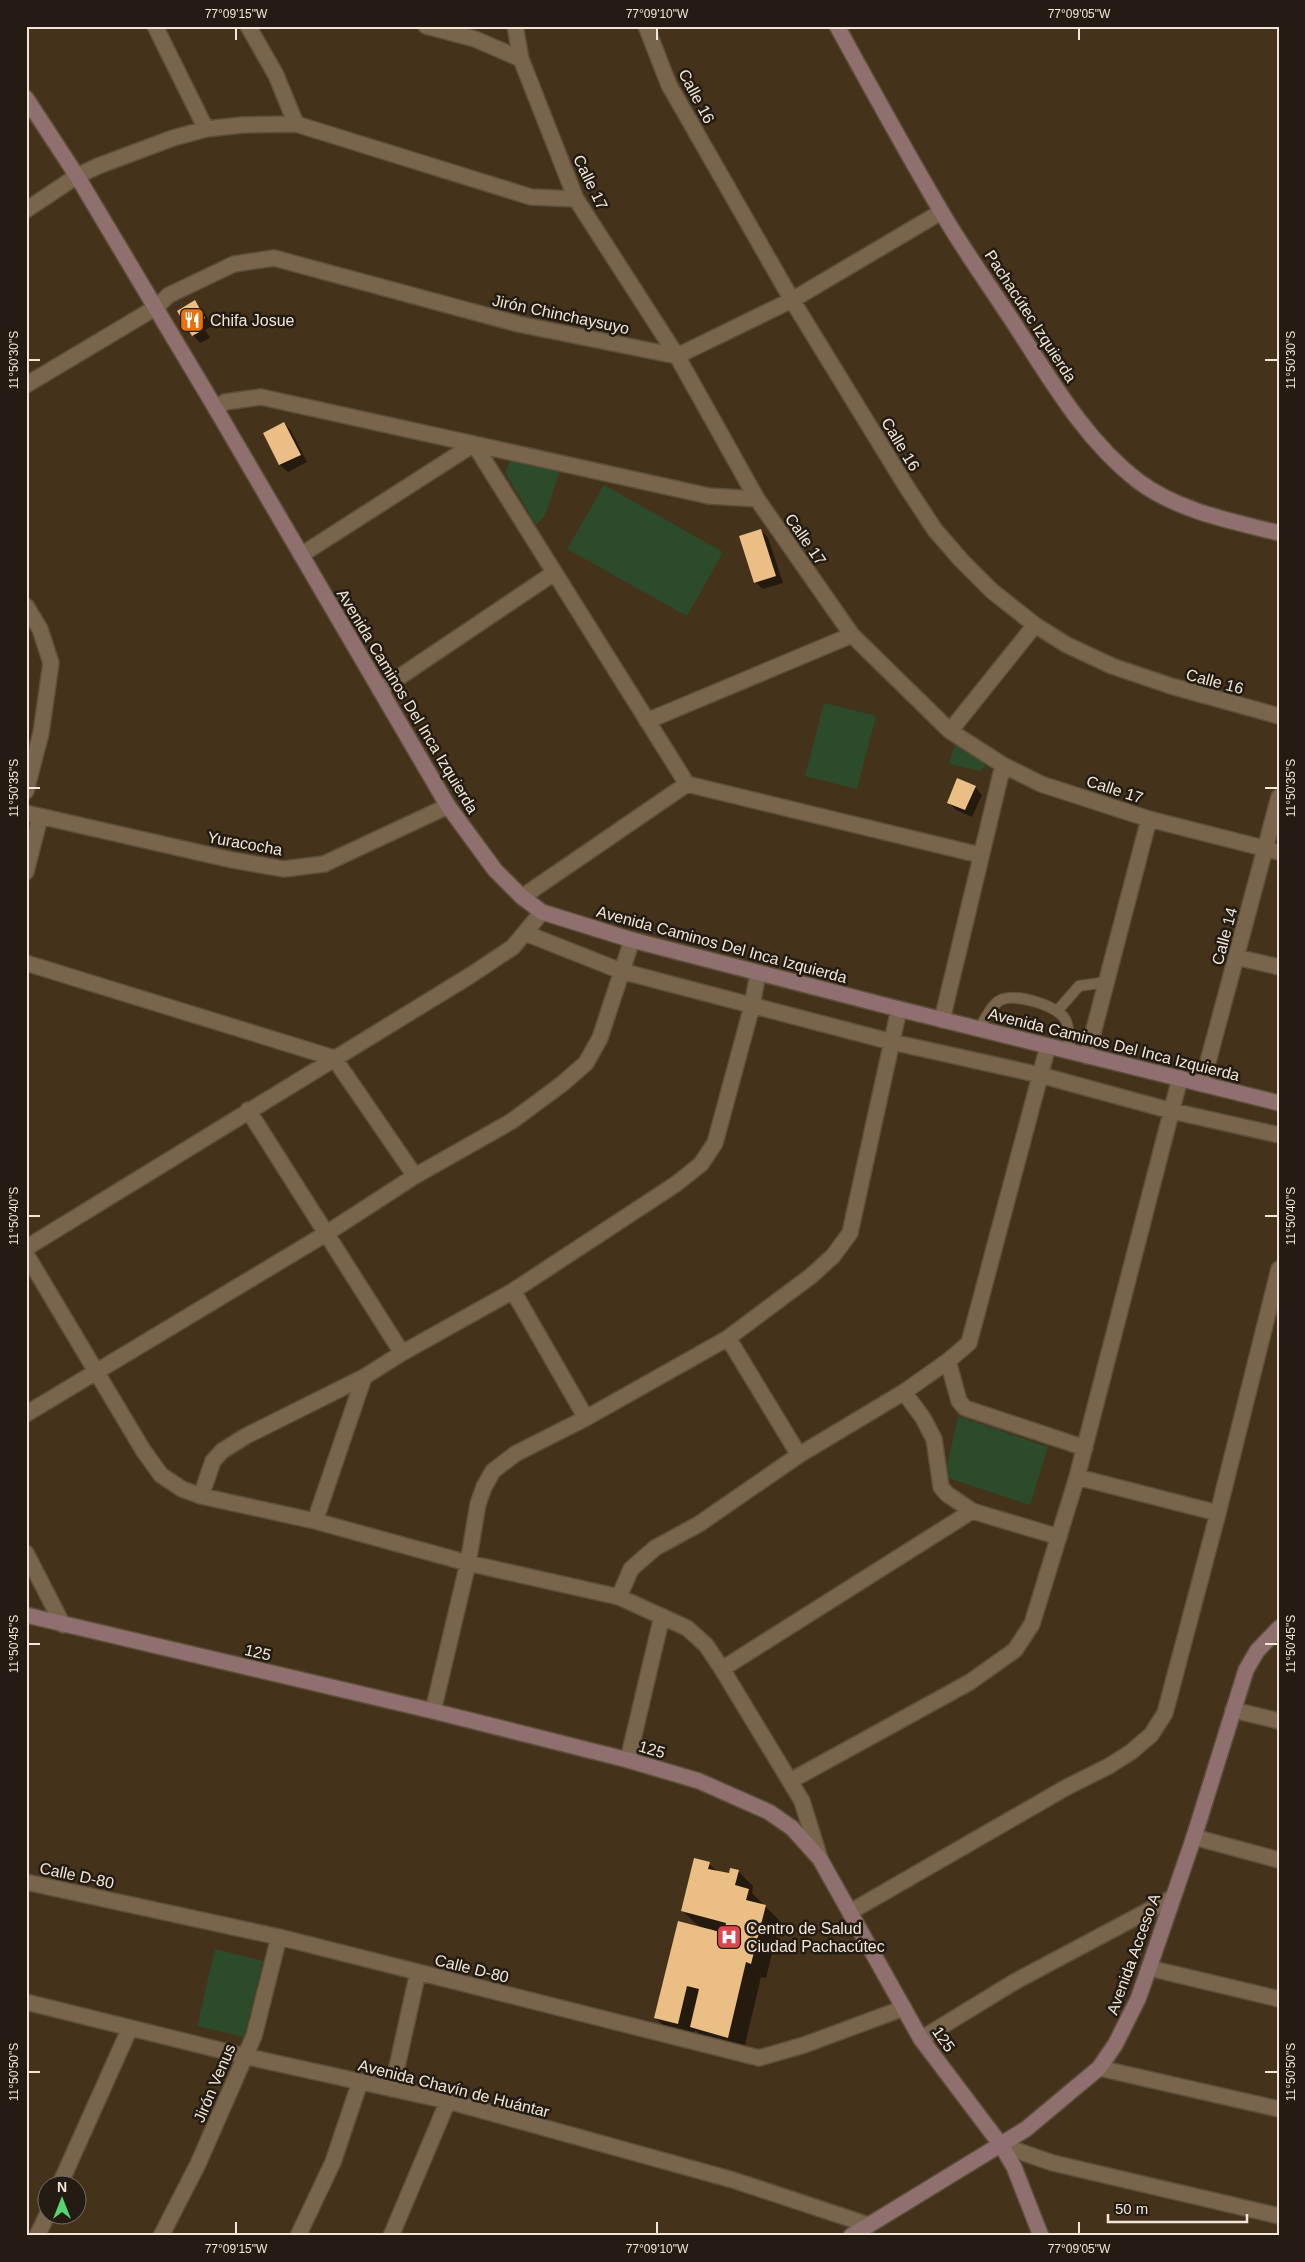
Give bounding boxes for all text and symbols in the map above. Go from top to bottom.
text: 77°09'15"W [205,7,268,21]
text: 77°09'10"W [626,7,689,21]
text: 77°09'05"W [1048,7,1111,21]
street label: Calle 16 [675,66,718,126]
street label: Calle 17 [570,152,611,212]
street label: Pachacútec Izquierda [982,247,1080,386]
street label: Jirón Chinchaysuyo [491,292,631,337]
restaurant icon: Chifa Josue [179,307,205,333]
place label: Chifa Josue [210,312,295,329]
text: 11°50'30"S [7,331,21,389]
text: 11°50'30"S [1284,331,1298,389]
street label: Calle 16 [878,415,923,474]
street label: Calle 17 [782,510,829,568]
street label: Avenida Caminos Del Inca Izquierda [334,586,481,817]
street label: Calle 16 [1184,666,1246,697]
text: 11°50'35"S [7,759,21,817]
text: 11°50'35"S [1284,759,1298,817]
street label: Calle 17 [1084,772,1145,807]
street label: Yuracocha [206,829,284,858]
street label: Avenida Caminos Del Inca Izquierda [595,903,849,986]
street label: Calle 14 [1209,905,1240,967]
street label: Avenida Caminos Del Inca Izquierda [986,1005,1241,1084]
text: 11°50'40"S [7,1187,21,1245]
text: 11°50'40"S [1284,1187,1298,1245]
text: 11°50'45"S [7,1615,21,1673]
text: 11°50'45"S [1284,1615,1298,1673]
street label: 125 [243,1641,273,1664]
street label: 125 [637,1738,667,1761]
street label: Calle D-80 [38,1859,116,1892]
street label: Avenida Acceso A [1104,1891,1163,2017]
place label: Centro de Salud Ciudad Pachacútec [746,1920,885,1955]
hospital icon: Centro de Salud Ciudad Pachacútec [716,1924,742,1950]
street label: Calle D-80 [433,1951,511,1986]
street label: 125 [929,2023,958,2055]
street label: Jirón Venus [190,2041,239,2125]
text: 11°50'50"S [7,2043,21,2101]
text: 11°50'50"S [1284,2043,1298,2101]
street label: Avenida Chavín de Huántar [357,2056,552,2121]
north arrow [38,2174,88,2224]
text: N [57,2179,67,2195]
scale bar [1108,2192,1246,2224]
text: 50 m [1115,2200,1148,2217]
text: 77°09'15"W [205,2242,268,2256]
text: 77°09'10"W [626,2242,689,2256]
text: 77°09'05"W [1048,2242,1111,2256]

